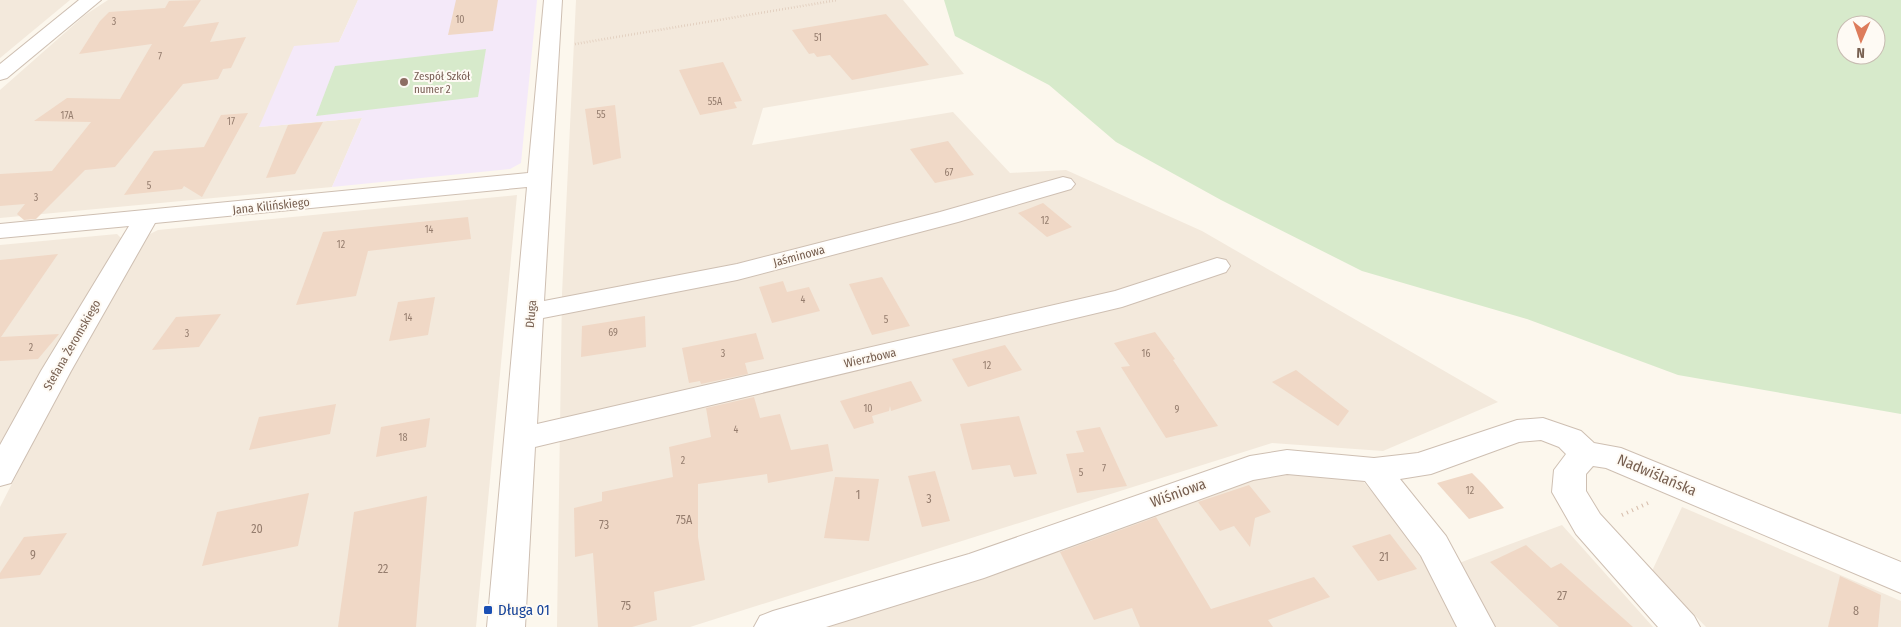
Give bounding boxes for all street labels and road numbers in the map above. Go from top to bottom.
street label: Jana Kilińskiego [232,195,310,217]
street label: Jaśminowa [772,242,826,270]
street label: Stefana Żeromskiego [40,297,104,393]
street label: Długa [523,299,539,329]
street label: Wierzbowa [843,345,898,371]
street label: Nadwiślańska [1615,450,1699,500]
street label: Wiśniowa [1148,475,1208,511]

